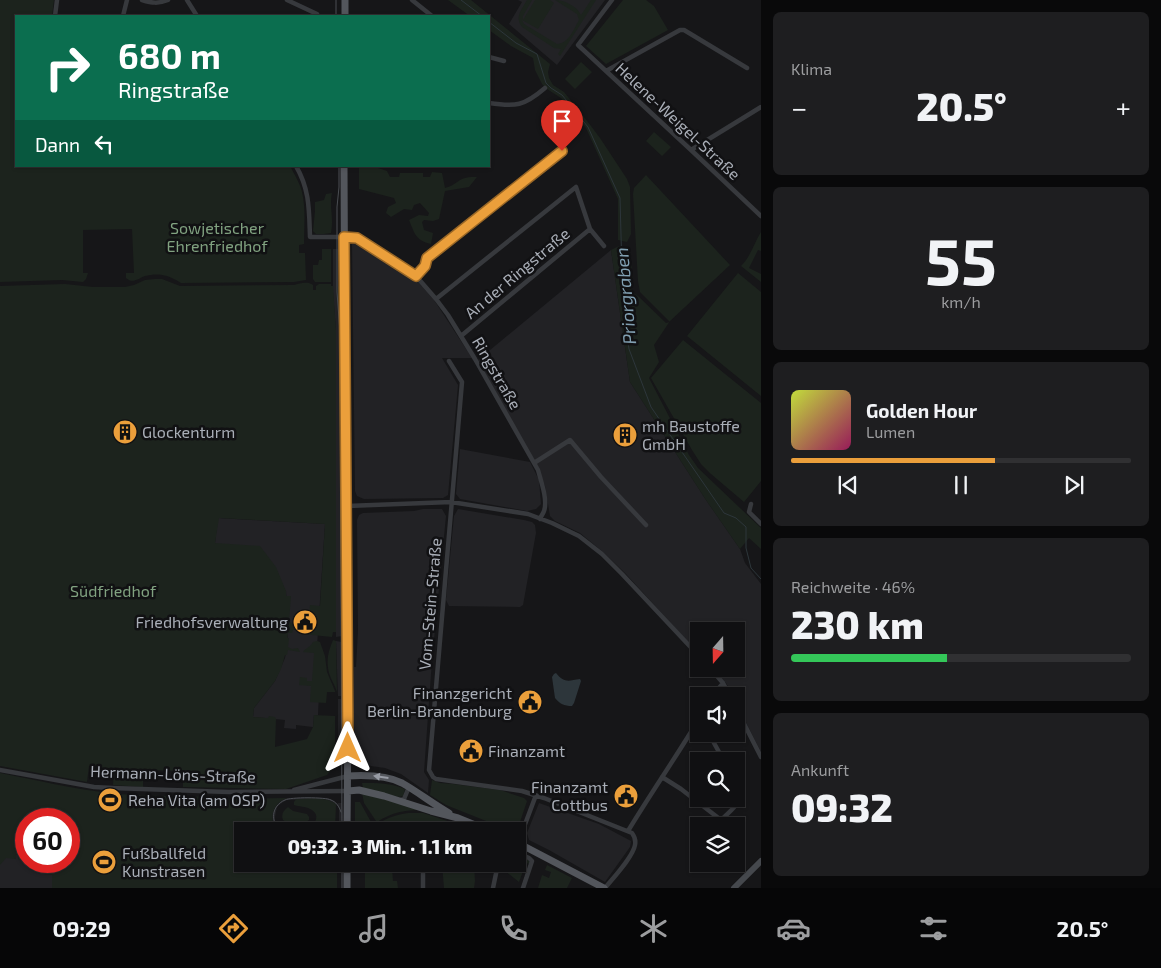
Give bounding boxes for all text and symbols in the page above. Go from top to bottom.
text: 680 m [118,34,221,76]
icon: right [35,35,100,100]
street label: Helene-Weigel-Straße [612,58,745,183]
text: Klima [791,59,832,78]
text: Ringstraße [118,76,229,102]
text: 20.5° [916,83,1007,129]
text: − [791,90,807,124]
text: + [1116,90,1131,124]
pin [541,100,583,151]
icon: arrive [548,107,576,135]
icon: left [90,130,118,158]
text: Dann [35,133,80,156]
park label: Sowjetischer Ehrenfriedhof [166,218,268,255]
text: 55 [925,220,997,298]
street label: An der Ringstraße [460,223,573,322]
water label: Priorgraben [610,247,640,346]
text: km/h [941,292,981,311]
street label: Ringstraße [469,333,526,413]
text: Golden Hour [866,399,977,422]
place label: mh Baustoffe GmbH [642,416,740,453]
building icon: Glockenturm [112,419,138,445]
place label: Glockenturm [142,422,235,441]
building icon: mh Baustoffe GmbH [612,422,638,448]
text: Lumen [866,422,915,441]
icon: previous [834,471,862,499]
icon: pause [947,471,975,499]
icon: next [1060,471,1088,499]
street label: Vom-Stein-Straße [414,537,445,671]
text: Reichweite · 46% [791,577,915,596]
park label: Südfriedhof [70,581,157,600]
text: 230 km [791,601,924,647]
public building icon: Friedhofsverwaltung [292,609,318,635]
place label: Friedhofsverwaltung [136,612,288,631]
north arrow [690,622,745,678]
map controls [690,622,745,872]
place label: Finanzgericht Berlin-Brandenburg [367,683,512,720]
button: sound [690,687,745,742]
public building icon: Finanzgericht Berlin-Brandenburg [517,689,543,715]
position arrow [321,721,373,773]
public building icon: Finanzamt [458,738,484,764]
place label: Finanzamt [488,741,565,760]
button: search [690,752,745,807]
text: Ankunft [791,760,849,779]
street label: Hermann-Löns-Straße [90,761,256,786]
one-way arrow [372,773,388,781]
place label: Finanzamt Cottbus [531,777,608,814]
public building icon: Finanzamt Cottbus [613,783,639,809]
text: 09:32 [791,784,893,830]
sports icon: Reha Vita (am OSP) [97,787,123,813]
place label: Reha Vita (am OSP) [128,790,265,809]
speed limit sign: 60 [15,808,80,873]
button: layers [690,817,745,872]
text: 09:32 · 3 Min. · 1.1 km [288,835,472,858]
place label: Fußballfeld Kunstrasen [122,843,206,880]
sports icon: Fußballfeld Kunstrasen [91,849,117,875]
icon: directions [216,911,251,946]
icon: music [356,911,391,946]
icon: phone [496,911,531,946]
icon: climate [636,911,671,946]
icon: car [776,911,811,946]
icon: filters [916,911,951,946]
text: 09:29 [53,915,111,941]
text: 20.5° [1057,915,1108,941]

